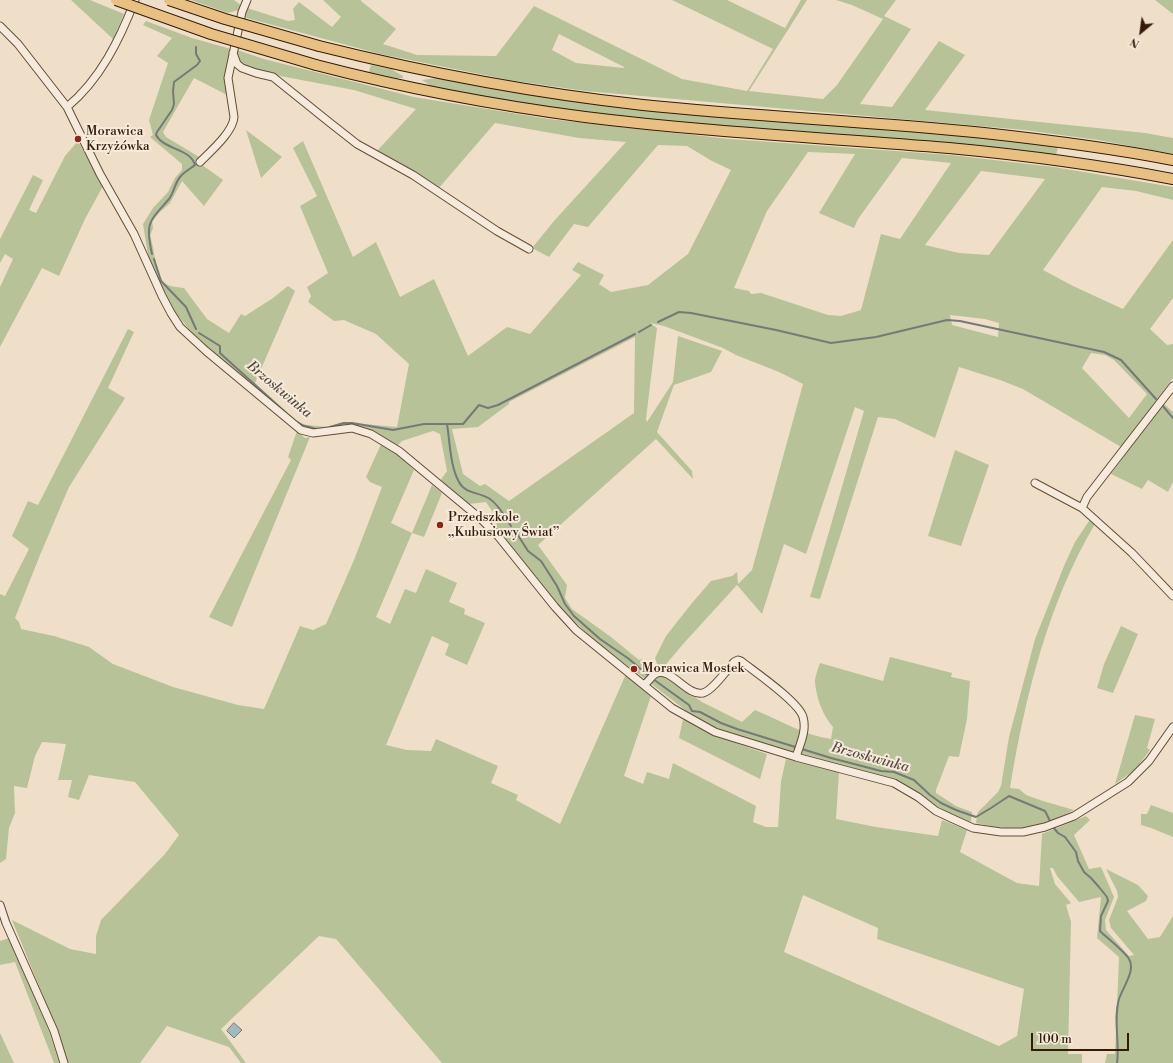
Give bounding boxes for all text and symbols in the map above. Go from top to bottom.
north arrow [1121,12,1161,52]
text: N [1128,34,1142,51]
place label: Morawica Krzyżówka [86,124,150,155]
marker: Morawica Krzyżówka [73,134,83,144]
water label: Brzoskwinka [243,358,315,422]
place label: Przedszkole „Kubusiowy Świat” [448,510,560,541]
marker: Przedszkole „Kubusiowy Świat” [435,520,445,530]
place label: Morawica Mostek [642,661,744,677]
marker: Morawica Mostek [629,664,639,674]
water label: Brzoskwinka [829,740,911,776]
scale bar [1033,1025,1131,1051]
text: 100 m [1038,1032,1072,1047]

